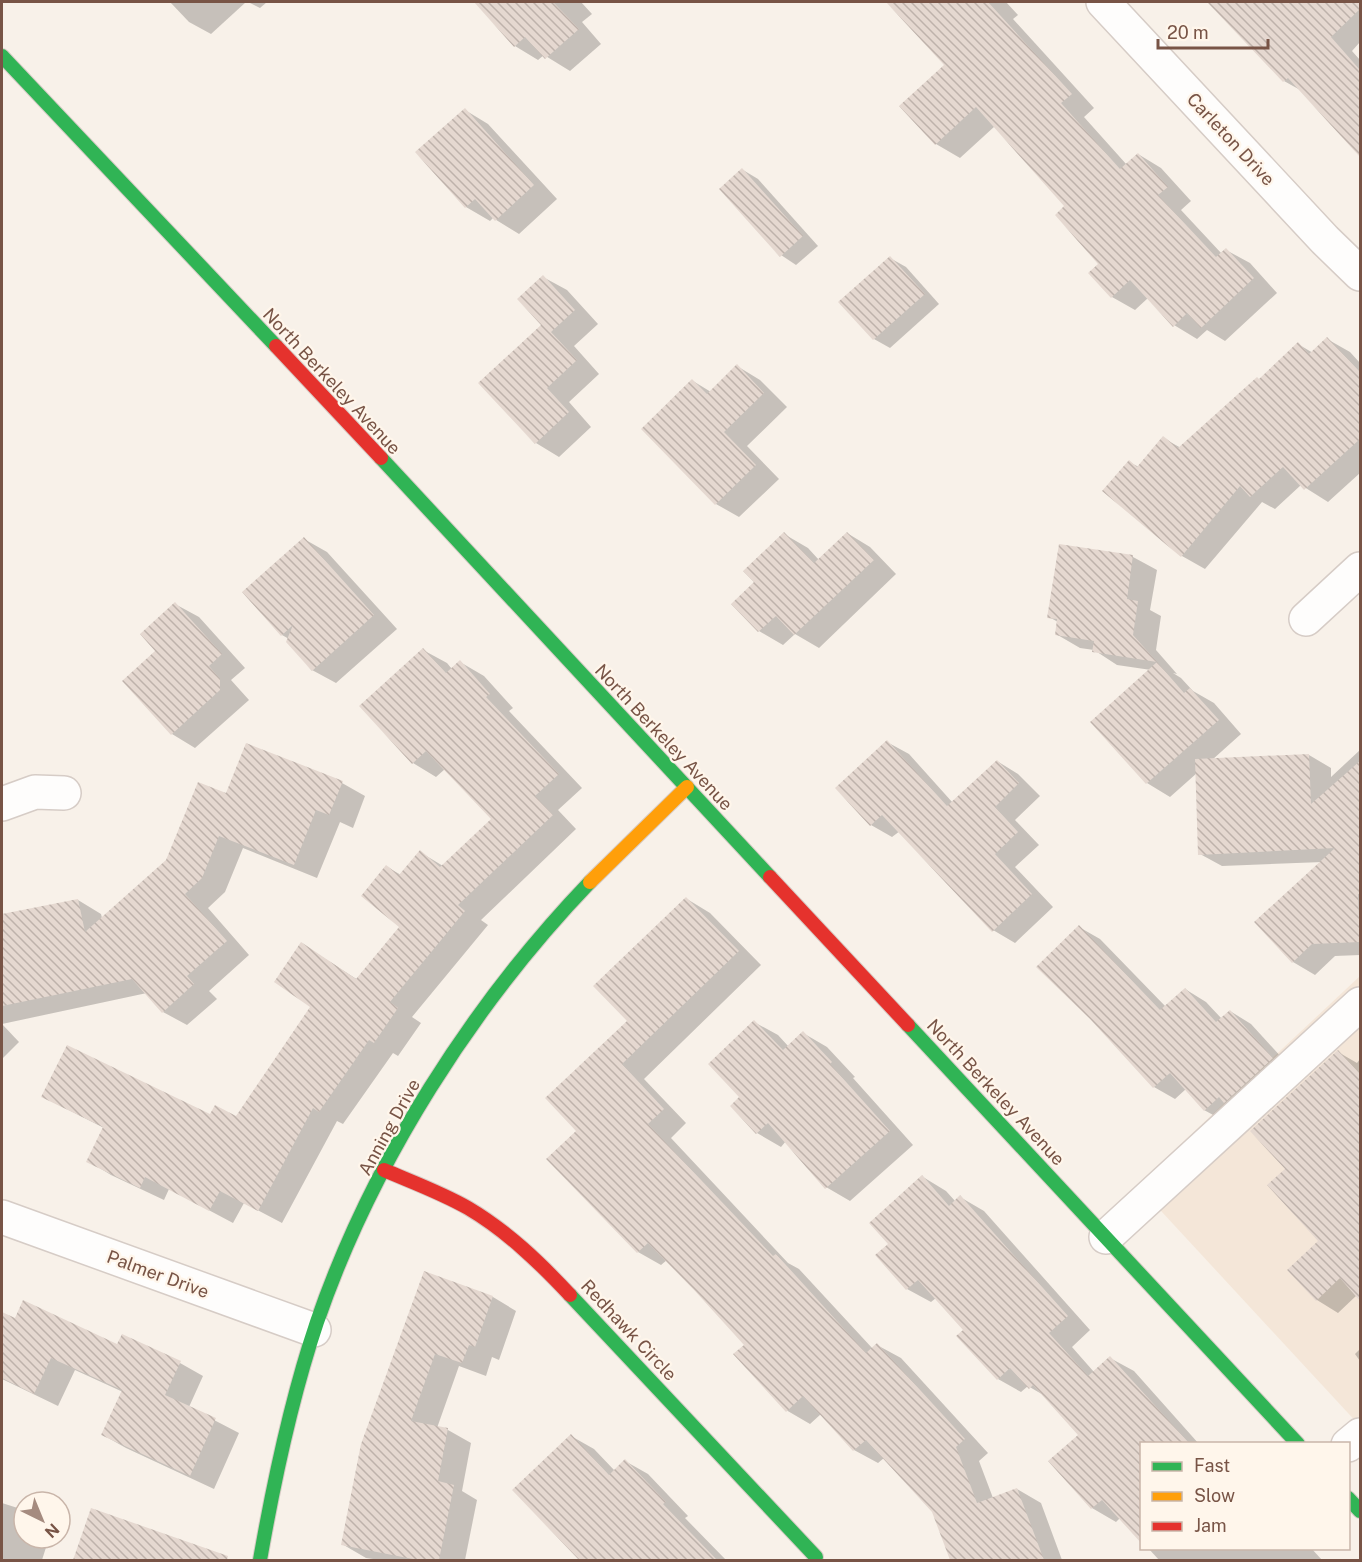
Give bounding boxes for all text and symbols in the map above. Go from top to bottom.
scale bar [1158,12,1268,50]
text: 20 m [1167,22,1209,43]
street label: Carleton Drive [1183,88,1279,190]
street label: North Berkeley Avenue [259,304,405,458]
street label: North Berkeley Avenue [591,660,737,814]
street label: North Berkeley Avenue [923,1015,1069,1169]
street label: Anning Drive [354,1075,424,1179]
street label: Palmer Drive [104,1246,212,1302]
street label: Redhawk Circle [577,1275,681,1385]
legend [1140,1442,1350,1550]
text: Fast [1194,1455,1230,1476]
text: Slow [1194,1485,1235,1506]
north arrow [12,1490,72,1550]
text: Jam [1194,1515,1227,1536]
text: N [41,1519,63,1542]

